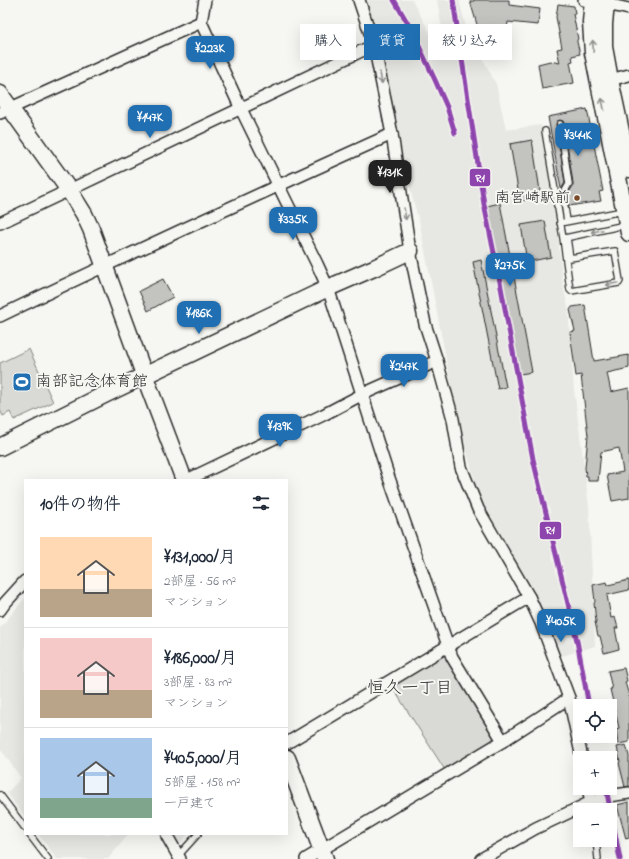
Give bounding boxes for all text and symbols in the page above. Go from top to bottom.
chip: 購入 [300,24,356,60]
chip: 賃貸 [364,24,420,60]
chip: 絞り込み [428,24,512,60]
pin: ¥223K [182,36,238,70]
text: ¥223K [195,39,225,58]
one-way arrow [589,40,596,53]
one-way arrow [377,71,385,84]
one-way arrow [599,98,607,111]
pin: ¥147K [122,105,178,139]
text: ¥147K [137,108,163,127]
pin: ¥344K [550,123,606,157]
text: ¥344K [564,126,592,145]
pin: ¥131K [362,160,418,194]
text: ¥131K [377,163,403,182]
line badge: R1 [469,168,491,187]
text: R1 [474,171,485,187]
place label: 南宮崎駅前 [495,187,570,209]
marker: 南宮崎駅前 [572,193,582,203]
pin: ¥335K [265,207,321,241]
one-way arrow [401,207,409,220]
text: ¥335K [278,210,308,229]
one-way arrow [591,228,604,236]
pin: ¥275K [482,253,538,287]
text: ¥275K [495,256,525,275]
one-way arrow [606,280,619,288]
pin: ¥186K [171,301,227,335]
text: ¥186K [186,304,212,323]
pin: ¥247K [376,354,432,388]
text: ¥247K [390,357,418,376]
place label: 南部記念体育館 [36,370,148,394]
sports icon: 南部記念体育館 [11,371,33,393]
pin: ¥139K [252,414,308,448]
text: ¥139K [268,417,292,436]
text: 10件の物件 [40,492,121,517]
icon: filters [250,492,272,514]
line badge: R1 [539,521,562,540]
text: R1 [544,523,555,539]
text: ¥131,000/月 [164,545,236,570]
icon: home [72,553,120,601]
text: 2部屋 · 56 m² [164,572,236,591]
text: マンション [164,593,228,612]
pin: ¥405K [533,609,589,643]
text: ¥405K [546,612,576,631]
text: ¥186,000/月 [164,646,237,671]
icon: home [72,654,120,702]
text: 3部屋 · 83 m² [164,673,232,692]
district label: 恒久一丁目 [368,676,453,701]
text: マンション [164,694,228,713]
map controls [573,699,617,847]
button: locate [573,699,617,743]
text: ¥405,000/月 [164,746,242,771]
button: + [573,751,617,795]
icon: home [72,754,120,802]
text: 5部屋 · 158 m² [164,773,240,792]
text: 一戸建て [164,794,216,813]
button: − [573,803,617,847]

